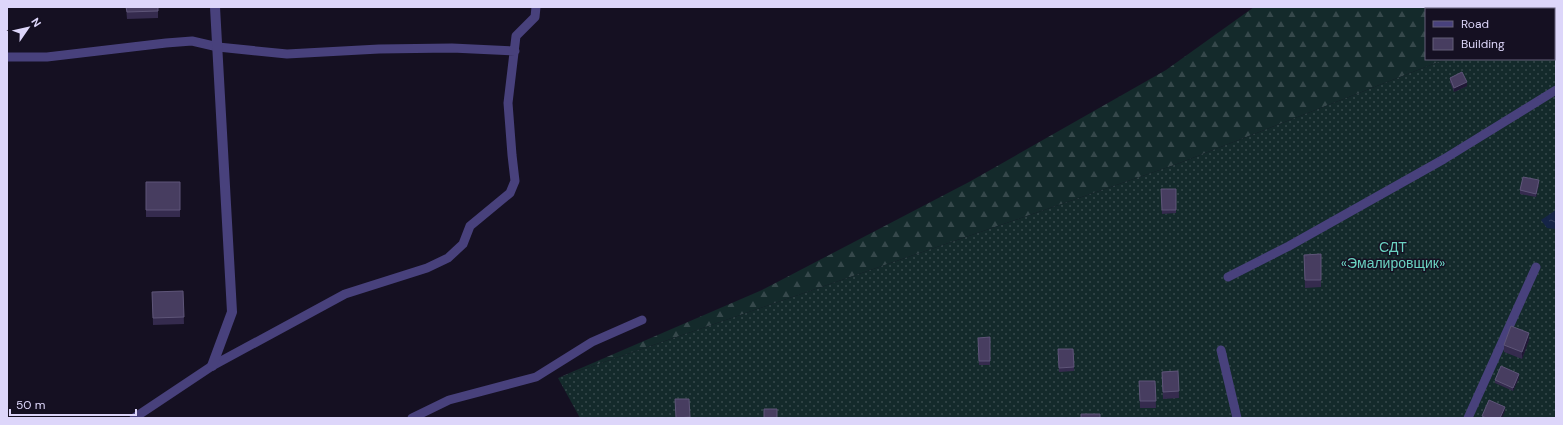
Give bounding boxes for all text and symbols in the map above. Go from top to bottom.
north arrow [8,8,48,48]
legend [1425,8,1555,60]
text: N [28,15,44,30]
text: Road [1461,16,1489,32]
text: Building [1461,36,1505,52]
park label: СДТ «Эмалировщик» [1341,238,1445,272]
scale bar [10,391,136,417]
text: 50 m [16,397,45,413]

